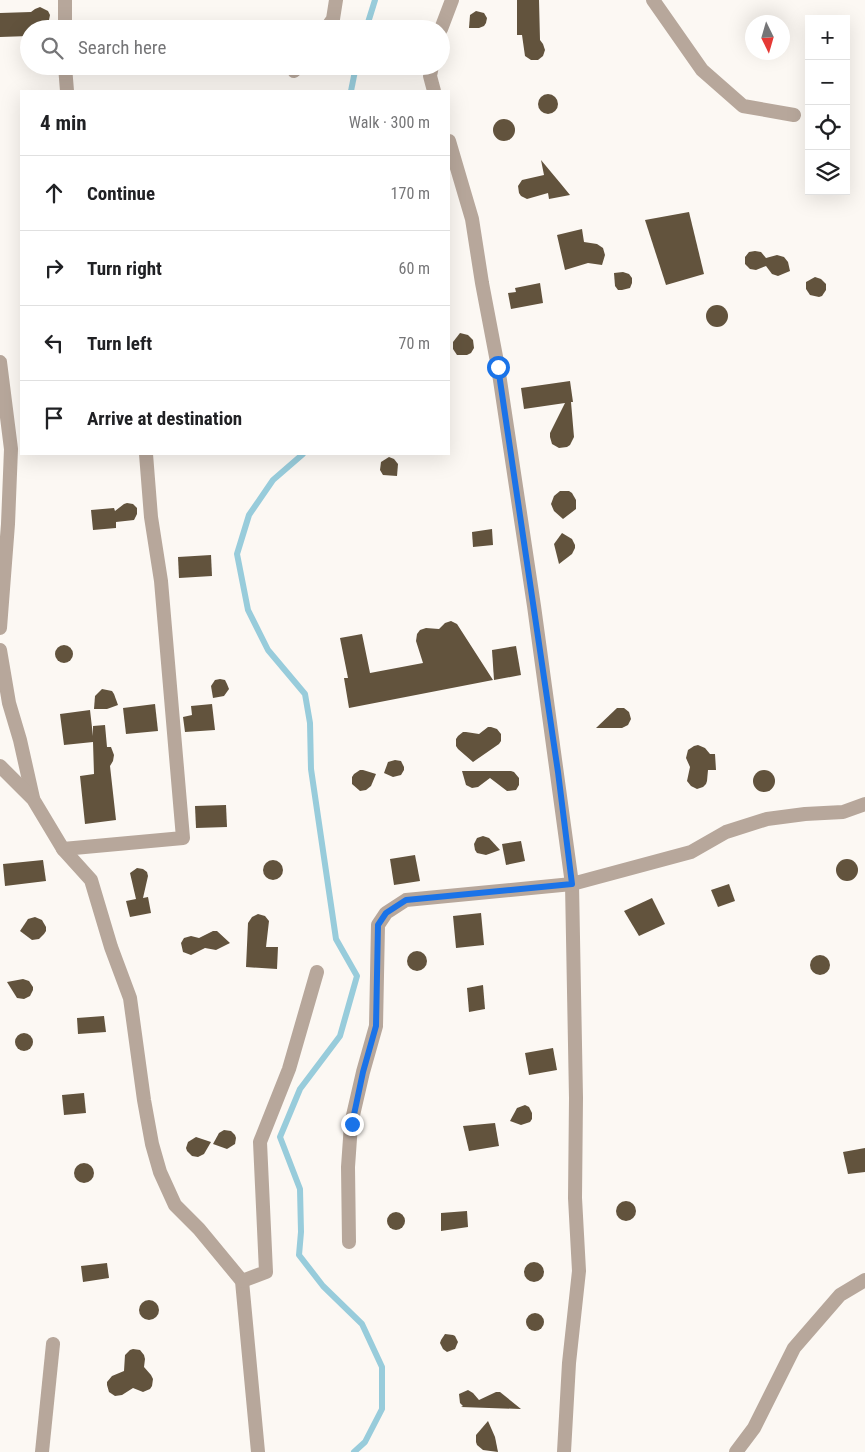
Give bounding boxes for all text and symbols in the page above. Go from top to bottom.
north arrow [745,15,790,60]
map controls [805,15,850,195]
button: + [805,15,850,60]
search box [20,20,450,75]
icon: search [38,34,66,62]
text: Search here [78,36,166,59]
button: − [805,60,850,105]
button: locate [805,105,850,150]
text: 4 min [40,111,87,135]
text: Walk · 300 m [349,113,430,132]
button: layers [805,150,850,195]
icon: ahead [40,179,68,207]
text: Continue [87,182,155,205]
text: 170 m [391,184,430,203]
icon: right [40,254,68,282]
text: Turn right [87,257,162,280]
text: 60 m [398,259,430,278]
icon: left [40,329,68,357]
text: Turn left [87,332,152,355]
text: 70 m [398,334,430,353]
route start [487,356,510,379]
icon: arrive [40,404,68,432]
text: Arrive at destination [87,407,242,430]
route end [341,1113,364,1136]

